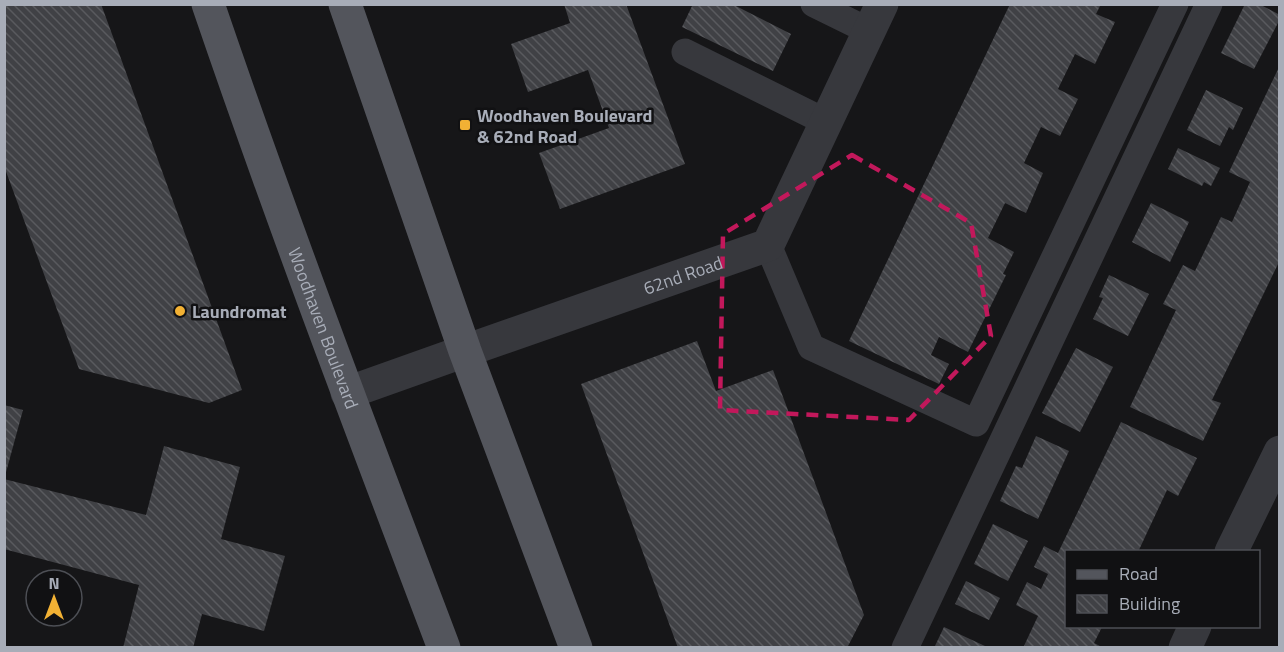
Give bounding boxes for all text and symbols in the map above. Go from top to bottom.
place label: Woodhaven Boulevard & 62nd Road [477,102,652,150]
marker: Woodhaven Boulevard & 62nd Road [458,118,472,132]
street label: Woodhaven Boulevard [282,243,366,413]
street label: 62nd Road [639,248,726,301]
place label: Laundromat [192,298,287,325]
marker: Laundromat [173,304,187,318]
legend [1065,550,1260,628]
text: Road [1119,560,1158,587]
north arrow [24,568,84,628]
text: N [48,571,60,595]
text: Building [1119,590,1180,617]

